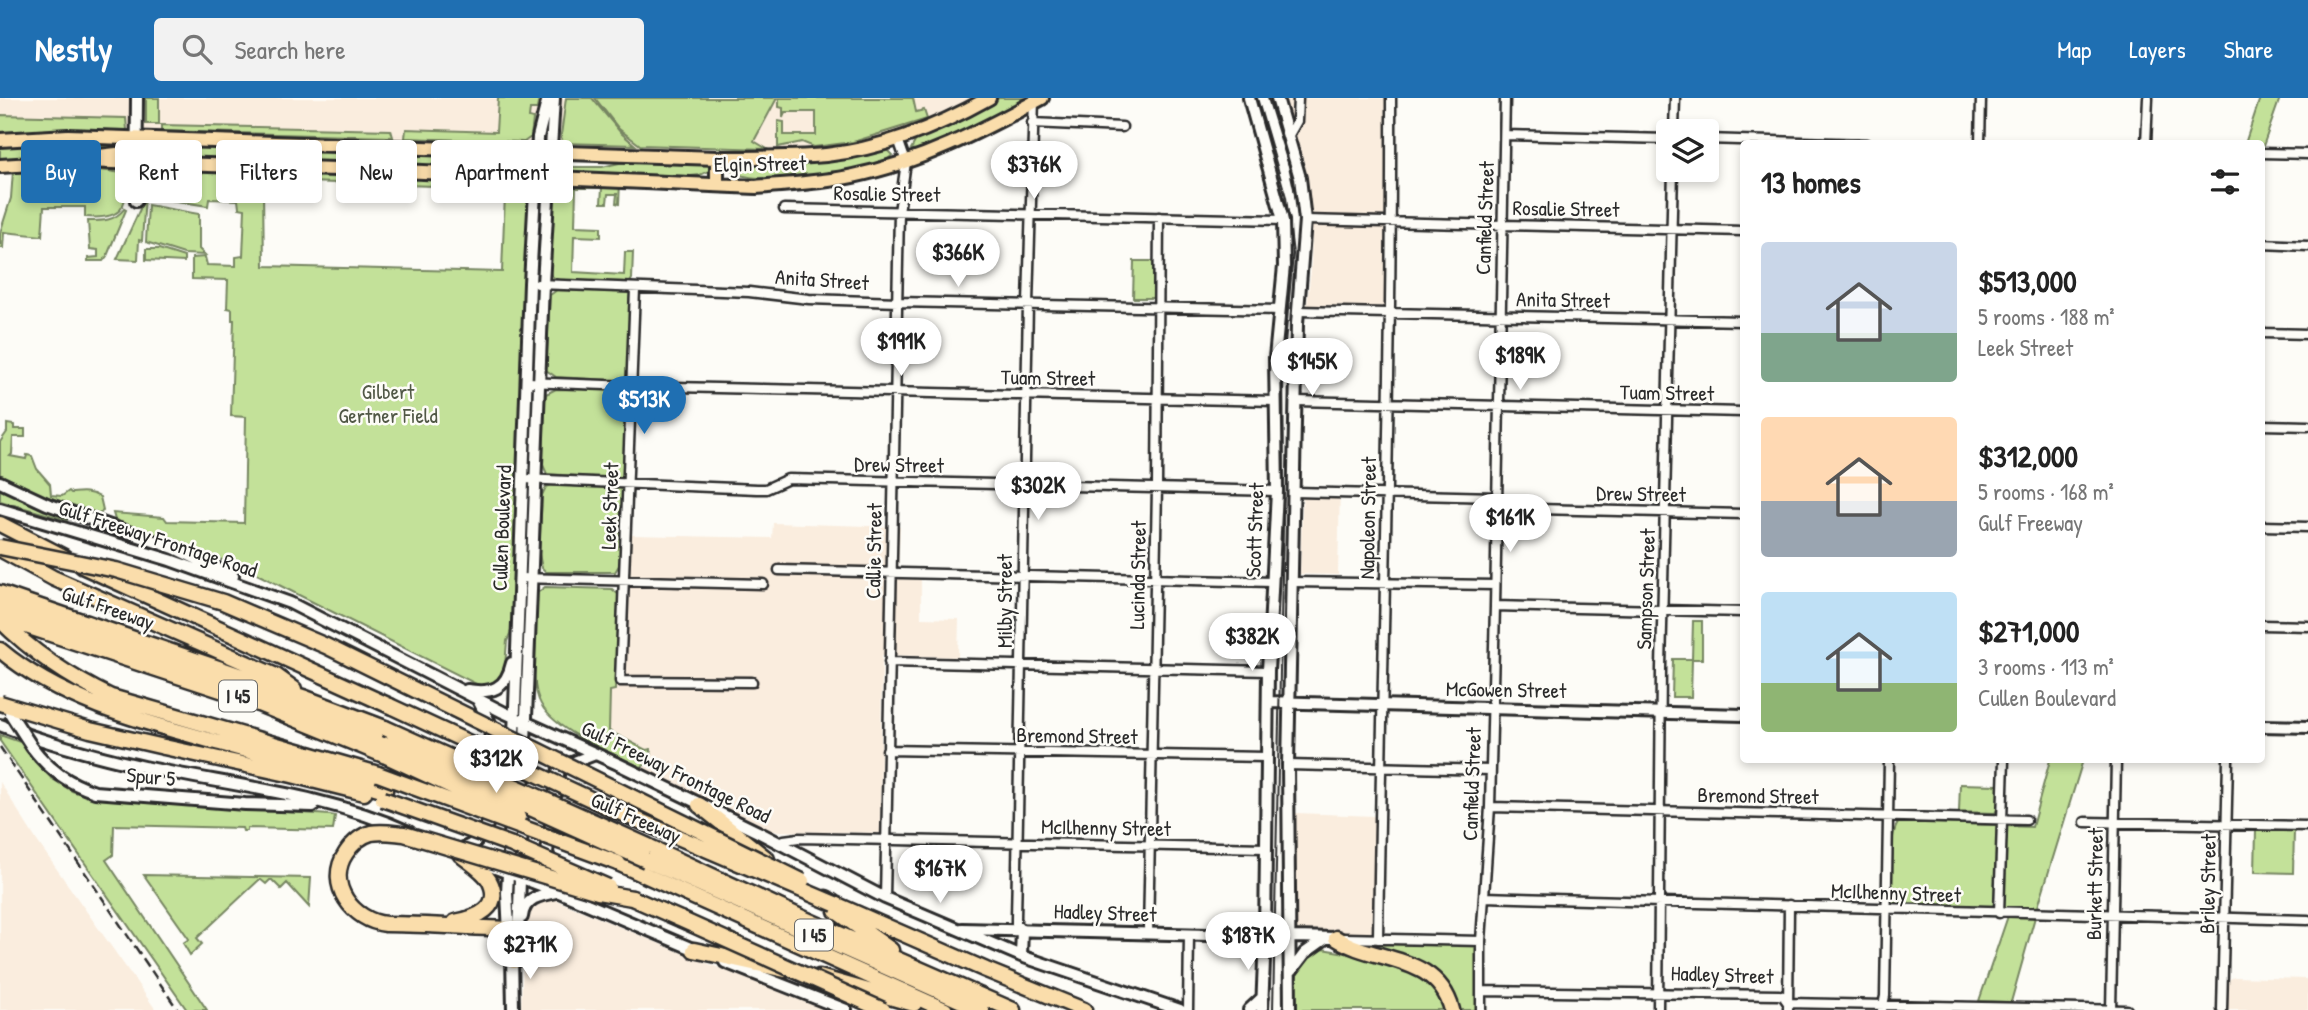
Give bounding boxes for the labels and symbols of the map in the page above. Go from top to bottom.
pin: $376K [985,141,1083,201]
street label: Elgin Street [714,148,807,179]
street label: Canfield Street [1468,160,1501,275]
street label: Rosalie Street [833,178,941,209]
street label: Rosalie Street [1512,193,1620,224]
pin: $366K [909,230,1007,289]
street label: Anita Street [774,262,871,297]
street label: Anita Street [1516,284,1611,315]
pin: $191K [852,318,950,378]
pin: $189K [1471,332,1569,392]
pin: $145K [1263,338,1361,398]
street label: Tuam Street [1001,362,1096,393]
pin: $513K [595,376,693,436]
park label: Gilbert Gertner Field [338,377,438,430]
street label: Tuam Street [1620,377,1715,408]
street label: Drew Street [854,449,945,480]
street label: Napoleon Street [1352,456,1383,579]
street label: Leek Street [593,461,626,550]
pin: $302K [989,462,1087,522]
street label: Cullen Boulevard [485,465,518,591]
street label: Drew Street [1596,478,1687,509]
street label: Scott Street [1238,482,1271,578]
street label: Gulf Freeway Frontage Road [55,493,261,584]
pin: $161K [1461,494,1559,554]
street label: Callie Street [858,502,889,599]
street label: Lucinda Street [1122,520,1153,630]
street label: Sampson Street [1629,527,1662,650]
street label: Milby Street [990,553,1019,648]
street label: Gulf Freeway [58,578,158,637]
pin: $382K [1203,614,1301,673]
street label: McGowen Street [1446,674,1567,705]
road number: I 45 [219,680,257,712]
street label: Gulf Freeway Frontage Road [577,715,775,829]
street label: Bremond Street [1016,720,1139,751]
street label: Canfield Street [1455,726,1488,841]
pin: $312K [447,736,545,795]
street label: Spur 5 [125,760,177,793]
street label: Bremond Street [1697,780,1820,811]
street label: Gulf Freeway [587,787,685,849]
street label: McIlhenny Street [1041,812,1172,843]
street label: Burkett Street [2079,827,2110,940]
street label: Briley Street [2192,833,2223,934]
pin: $167K [891,846,989,905]
street label: McIlhenny Street [1831,876,1962,909]
street label: Hadley Street [1053,896,1158,929]
pin: $187K [1199,912,1297,972]
road number: I 45 [795,920,833,950]
pin: $271K [481,922,579,981]
street label: Hadley Street [1670,958,1775,991]

